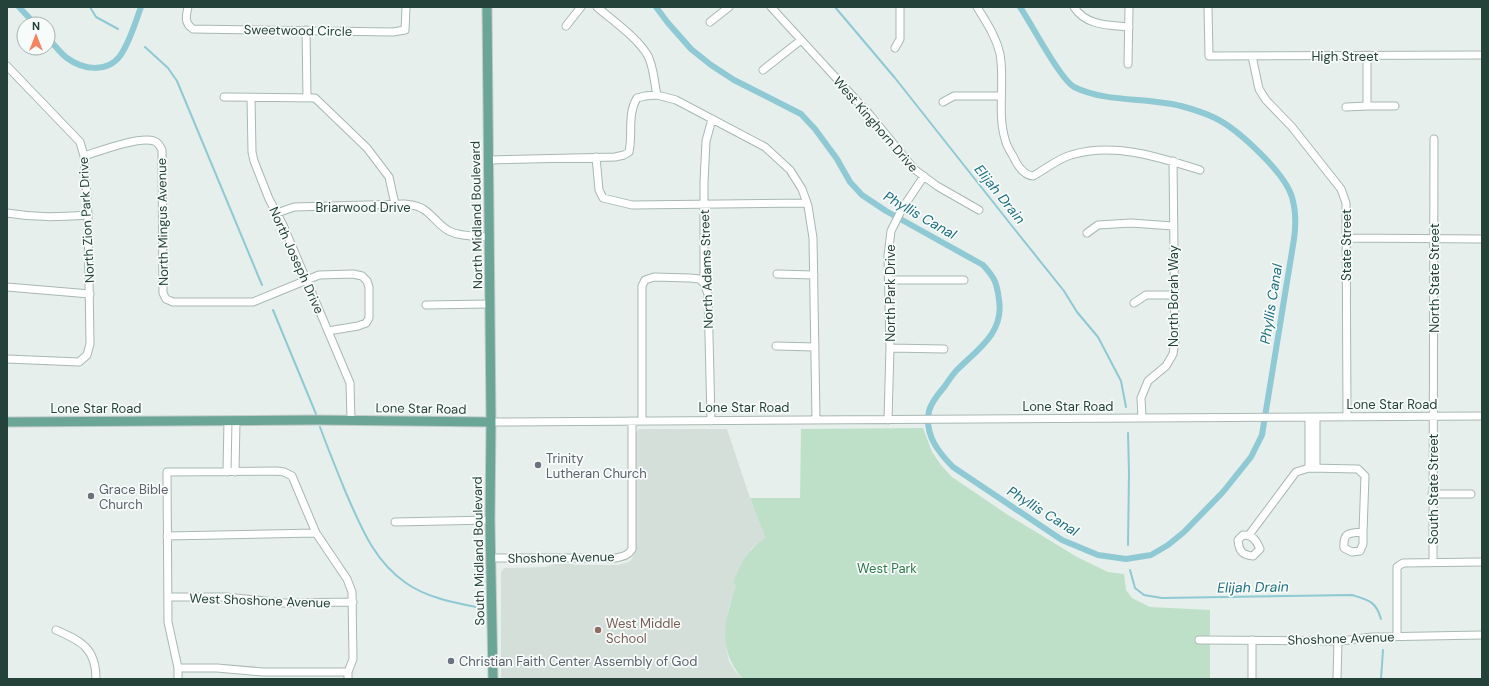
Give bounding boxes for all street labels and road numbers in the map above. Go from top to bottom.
street label: Sweetwood Circle [244,21,352,40]
street label: High Street [1311,48,1379,65]
street label: West Kinghorn Drive [829,73,922,176]
street label: North Midland Boulevard [467,141,486,289]
street label: North Zion Park Drive [75,156,98,283]
street label: North Mingus Avenue [153,158,172,286]
street label: Briarwood Drive [315,199,411,216]
street label: North Joseph Drive [265,204,328,316]
street label: North Adams Street [696,209,717,329]
street label: State Street [1338,209,1355,281]
street label: North State Street [1426,223,1443,333]
street label: North Park Drive [882,244,899,342]
street label: North Borah Way [1165,245,1182,347]
street label: Lone Star Road [1347,396,1437,413]
street label: Lone Star Road [1023,398,1113,415]
street label: Lone Star Road [375,399,467,418]
street label: Lone Star Road [699,399,789,416]
street label: Lone Star Road [51,400,141,417]
street label: South State Street [1425,434,1442,544]
street label: South Midland Boulevard [469,476,488,626]
street label: Shoshone Avenue [507,548,615,567]
street label: West Shoshone Avenue [189,590,331,611]
street label: Shoshone Avenue [1287,628,1395,649]

